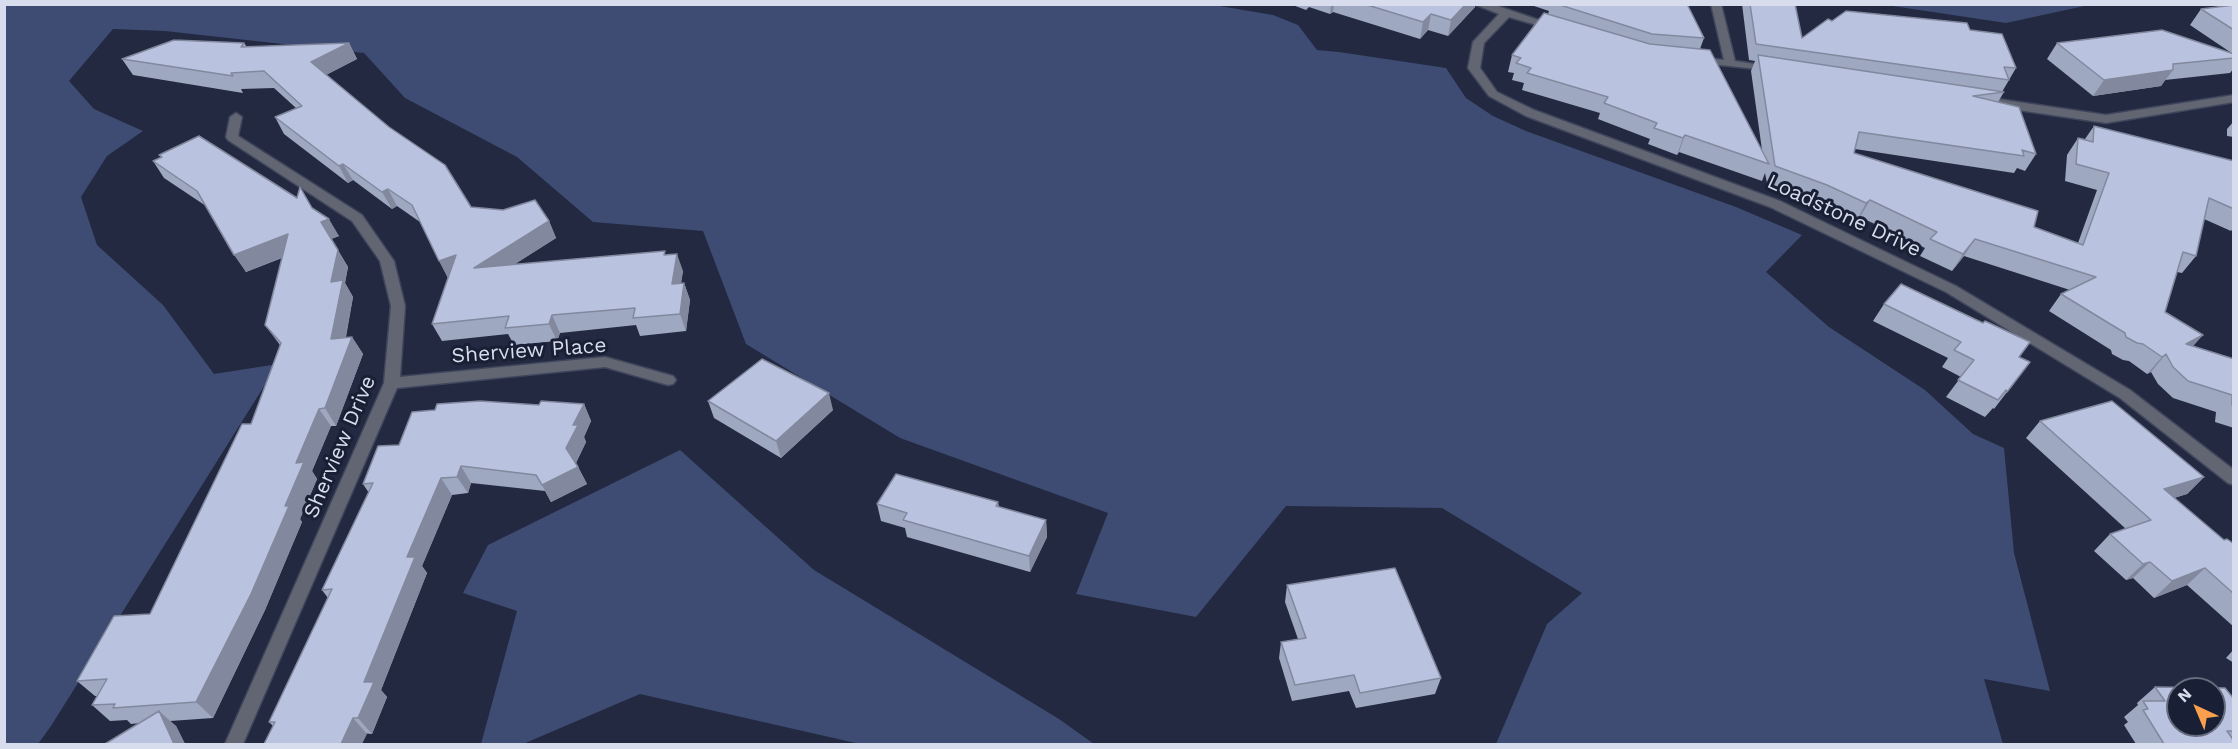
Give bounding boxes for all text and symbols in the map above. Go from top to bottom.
street label: Loadstone Drive [1763,169,1925,263]
street label: Sherview Place [451,333,607,369]
street label: Sherview Drive [299,372,381,522]
north arrow [2166,677,2226,737]
text: N [2174,684,2195,706]

